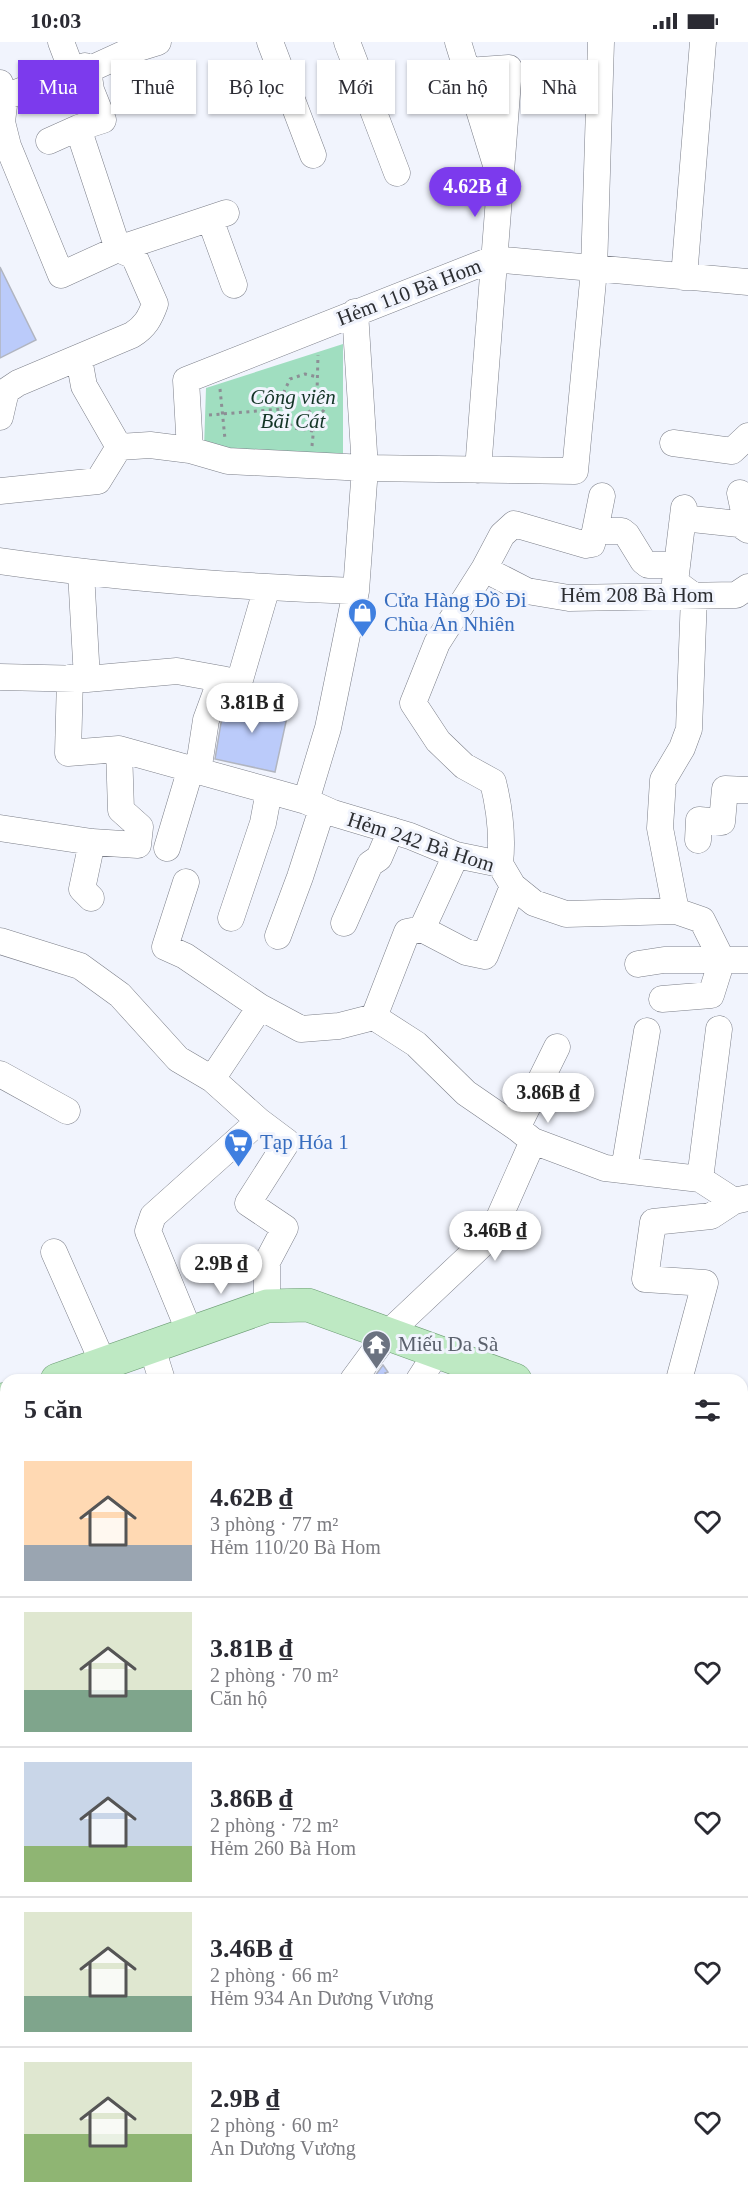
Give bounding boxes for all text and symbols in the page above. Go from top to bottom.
text: 10:03 [30,8,81,33]
chip: Mua [18,60,99,114]
chip: Thuê [111,60,196,114]
chip: Bộ lọc [208,60,305,114]
chip: Mới [317,60,395,114]
chip: Căn hộ [407,60,509,114]
chip: Nhà [521,60,598,114]
pin: 4.62B ₫ [420,167,530,218]
text: 4.62B ₫ [443,175,507,197]
street label: Hẻm 110 Bà Hom [333,253,485,331]
park label: Công viên Bãi Cát [250,385,336,433]
street label: Hẻm 208 Bà Hom [560,583,714,607]
place label: Cửa Hàng Đồ Đi Chùa An Nhiên [384,588,527,636]
shop icon: Cửa Hàng Đồ Đi Chùa An Nhiên [347,596,379,638]
pin: 3.81B ₫ [197,683,307,734]
text: 3.81B ₫ [220,691,284,713]
street label: Hẻm 242 Bà Hom [344,807,498,877]
pin: 3.86B ₫ [493,1073,603,1124]
text: 3.86B ₫ [516,1081,580,1103]
supermarket icon: Tạp Hóa 1 [223,1126,255,1168]
place label: Tạp Hóa 1 [260,1130,349,1154]
pin: 3.46B ₫ [440,1211,550,1262]
text: 3.46B ₫ [463,1219,527,1241]
pin: 2.9B ₫ [172,1244,270,1295]
text: 2.9B ₫ [194,1252,248,1274]
temple icon: Miếu Da Sà [361,1328,393,1370]
place label: Miếu Da Sà [398,1332,499,1356]
icon: filters [691,1394,724,1427]
text: 5 căn [24,1395,83,1424]
text: 4.62B ₫ [210,1483,293,1512]
icon: home [72,1485,144,1557]
icon: heart [691,1505,724,1538]
text: 3 phòng · 77 m² [210,1513,338,1535]
text: Hẻm 110/20 Bà Hom [210,1536,381,1558]
text: 3.81B ₫ [210,1634,293,1663]
icon: home [72,1636,144,1708]
icon: heart [691,1656,724,1689]
text: 2 phòng · 70 m² [210,1664,338,1686]
text: Căn hộ [210,1687,267,1709]
text: 3.86B ₫ [210,1784,293,1813]
icon: home [72,1786,144,1858]
icon: heart [691,1806,724,1839]
text: 2 phòng · 72 m² [210,1814,338,1836]
text: Hẻm 260 Bà Hom [210,1837,356,1859]
text: 3.46B ₫ [210,1934,293,1963]
icon: home [72,1936,144,2008]
icon: heart [691,1956,724,1989]
text: 2 phòng · 66 m² [210,1964,338,1986]
text: Hẻm 934 An Dương Vương [210,1987,434,2009]
text: 2.9B ₫ [210,2084,280,2113]
icon: home [72,2086,144,2158]
icon: heart [691,2106,724,2139]
text: 2 phòng · 60 m² [210,2114,338,2136]
text: An Dương Vương [210,2137,356,2159]

